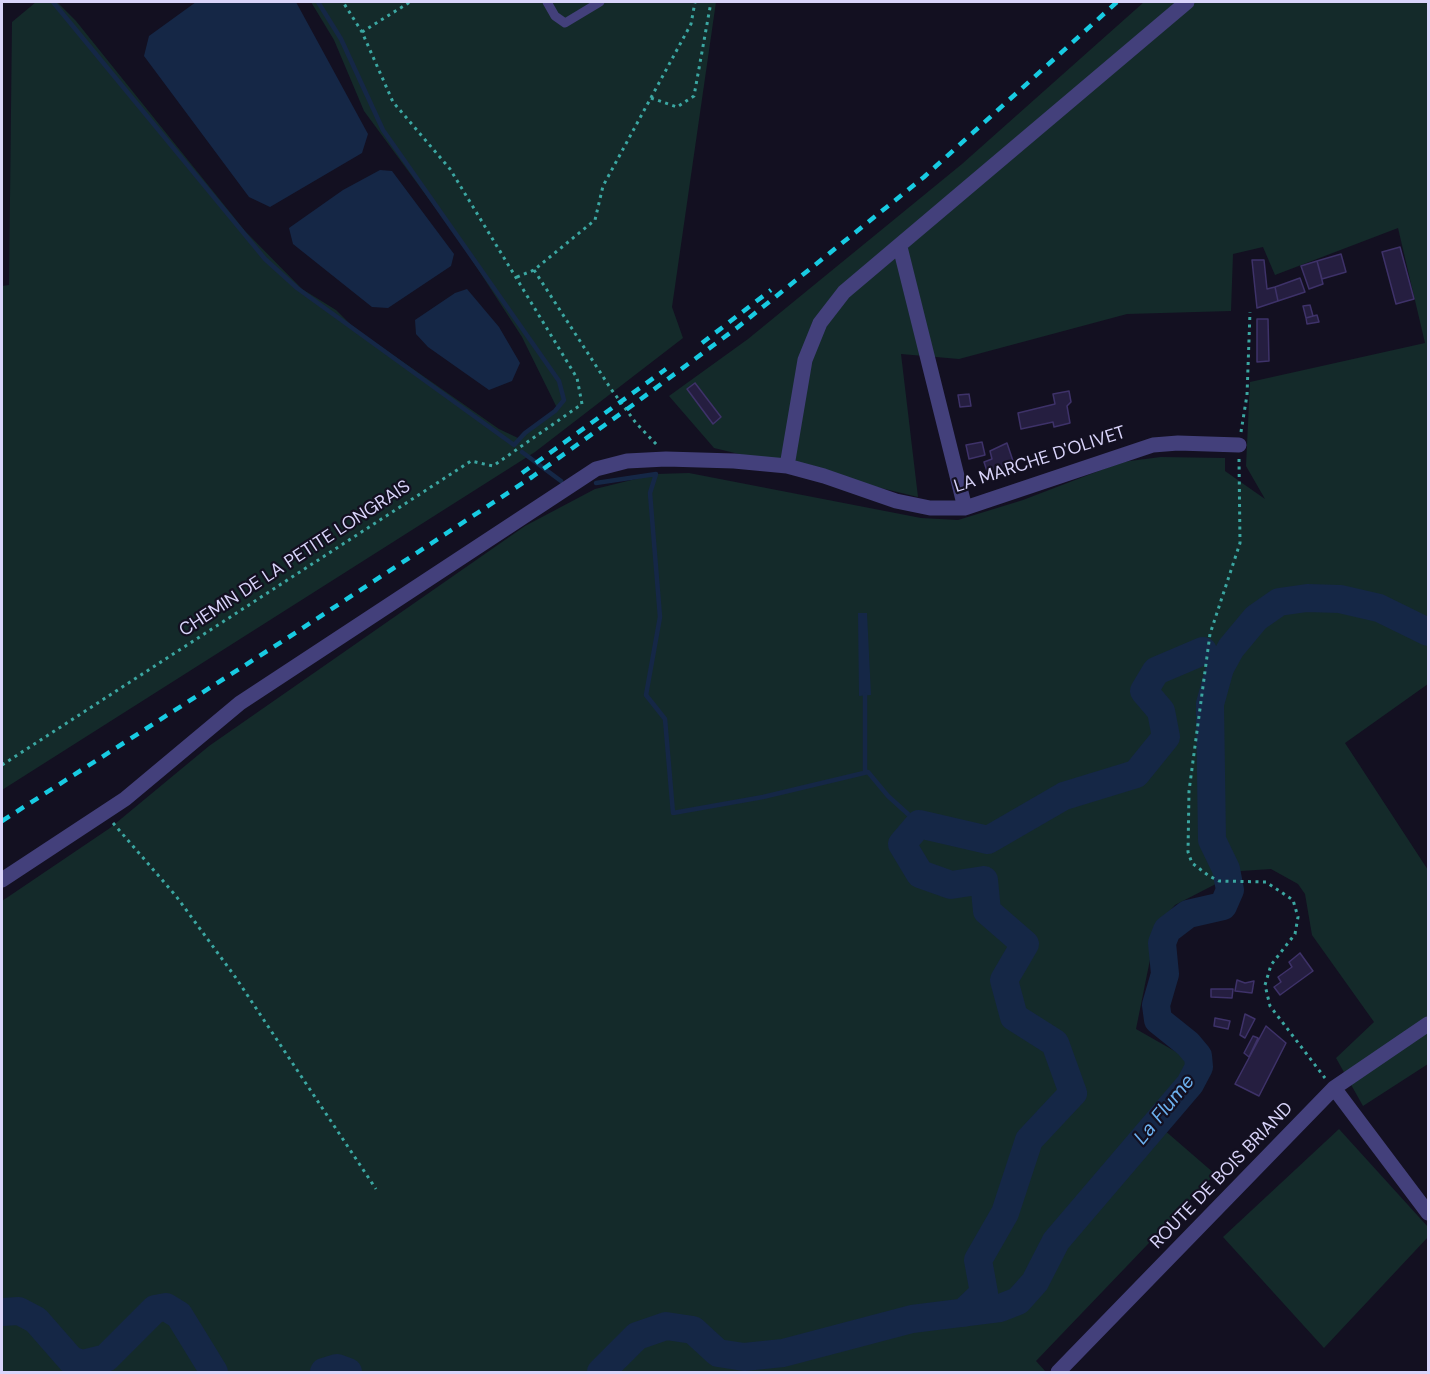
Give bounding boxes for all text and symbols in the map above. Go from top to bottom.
street label: LA MARCHE D'OLIVET [951,422,1129,498]
street label: CHEMIN DE LA PETITE LONGRAIS [175,476,415,642]
water label: La Flume [1130,1070,1200,1150]
street label: ROUTE DE BOIS BRIAND [1146,1098,1298,1254]

